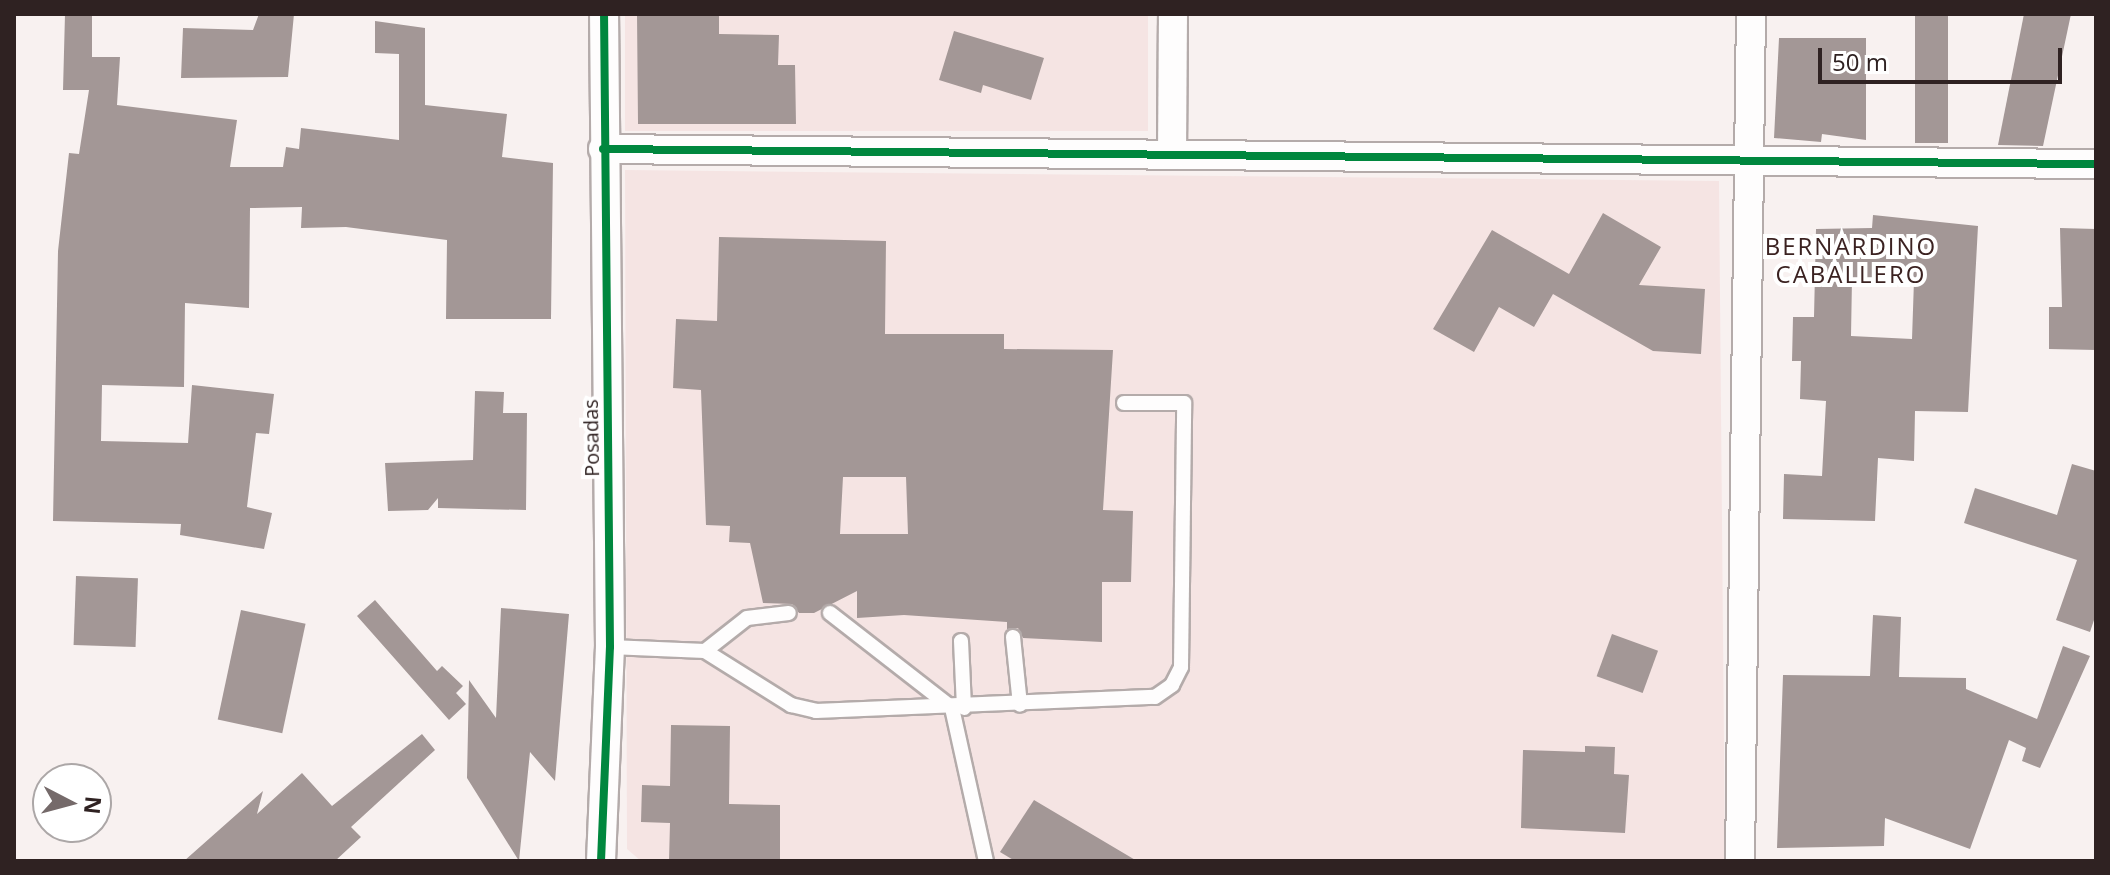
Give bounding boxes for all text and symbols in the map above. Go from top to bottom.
scale bar [1822,32,2066,82]
text: 50 m [1832,45,1888,78]
district label: BERNARDINO CABALLERO [1765,232,1937,288]
street label: Posadas [578,399,604,477]
north arrow [32,763,112,843]
text: N [78,795,110,816]

